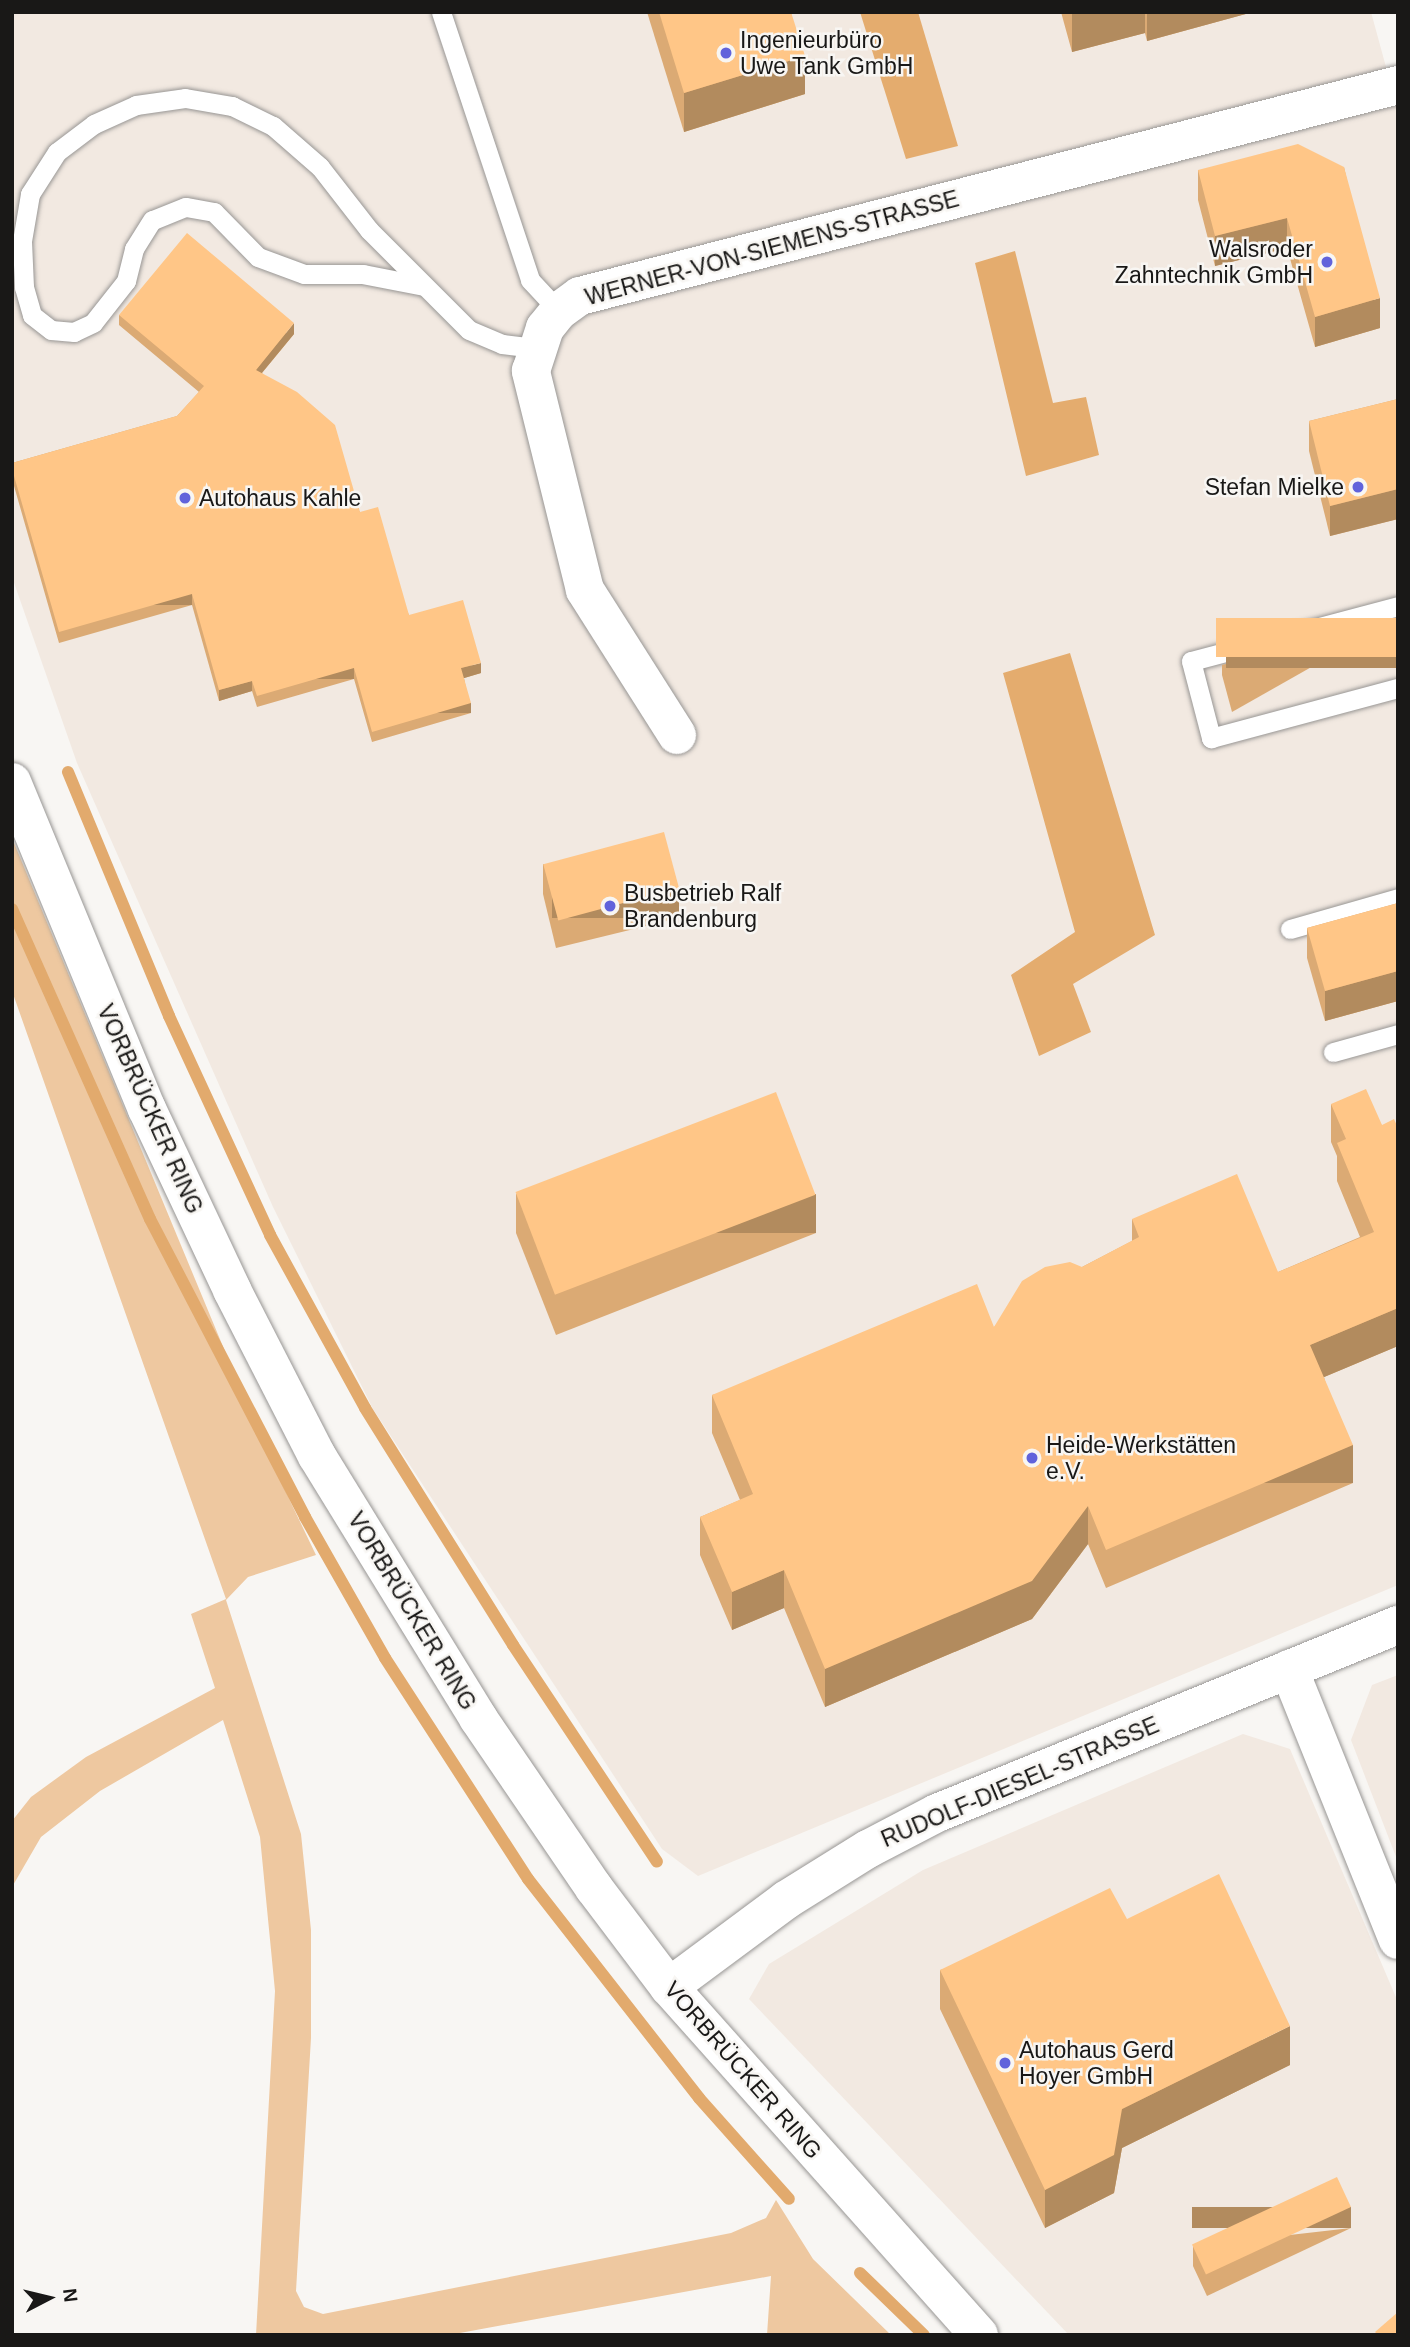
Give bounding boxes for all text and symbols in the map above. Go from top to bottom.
place label: Ingenieurbüro Uwe Tank GmbH [740,26,914,80]
marker: Ingenieurbüro Uwe Tank GmbH [718,45,734,61]
street label: WERNER-VON-SIEMENS-STRASSE [582,185,962,311]
place label: Walsroder Zahntechnik GmbH [1115,235,1313,289]
marker: Walsroder Zahntechnik GmbH [1319,254,1335,270]
place label: Stefan Mielke [1205,473,1344,501]
marker: Stefan Mielke [1350,479,1366,495]
place label: Autohaus Kahle [199,484,361,512]
marker: Autohaus Kahle [177,490,193,506]
place label: Busbetrieb Ralf Brandenburg [624,879,781,933]
marker: Busbetrieb Ralf Brandenburg [602,898,618,914]
street label: VORBRÜCKER RING [91,1000,209,1218]
place label: Heide-Werkstätten e.V. [1046,1431,1236,1485]
marker: Heide-Werkstätten e.V. [1024,1450,1040,1466]
street label: VORBRÜCKER RING [342,1507,482,1715]
street label: RUDOLF-DIESEL-STRASSE [877,1711,1163,1853]
street label: VORBRÜCKER RING [658,1976,828,2164]
place label: Autohaus Gerd Hoyer GmbH [1019,2036,1174,2090]
marker: Autohaus Gerd Hoyer GmbH [997,2055,1013,2071]
north arrow [14,2263,84,2333]
text: N [59,2287,82,2303]

